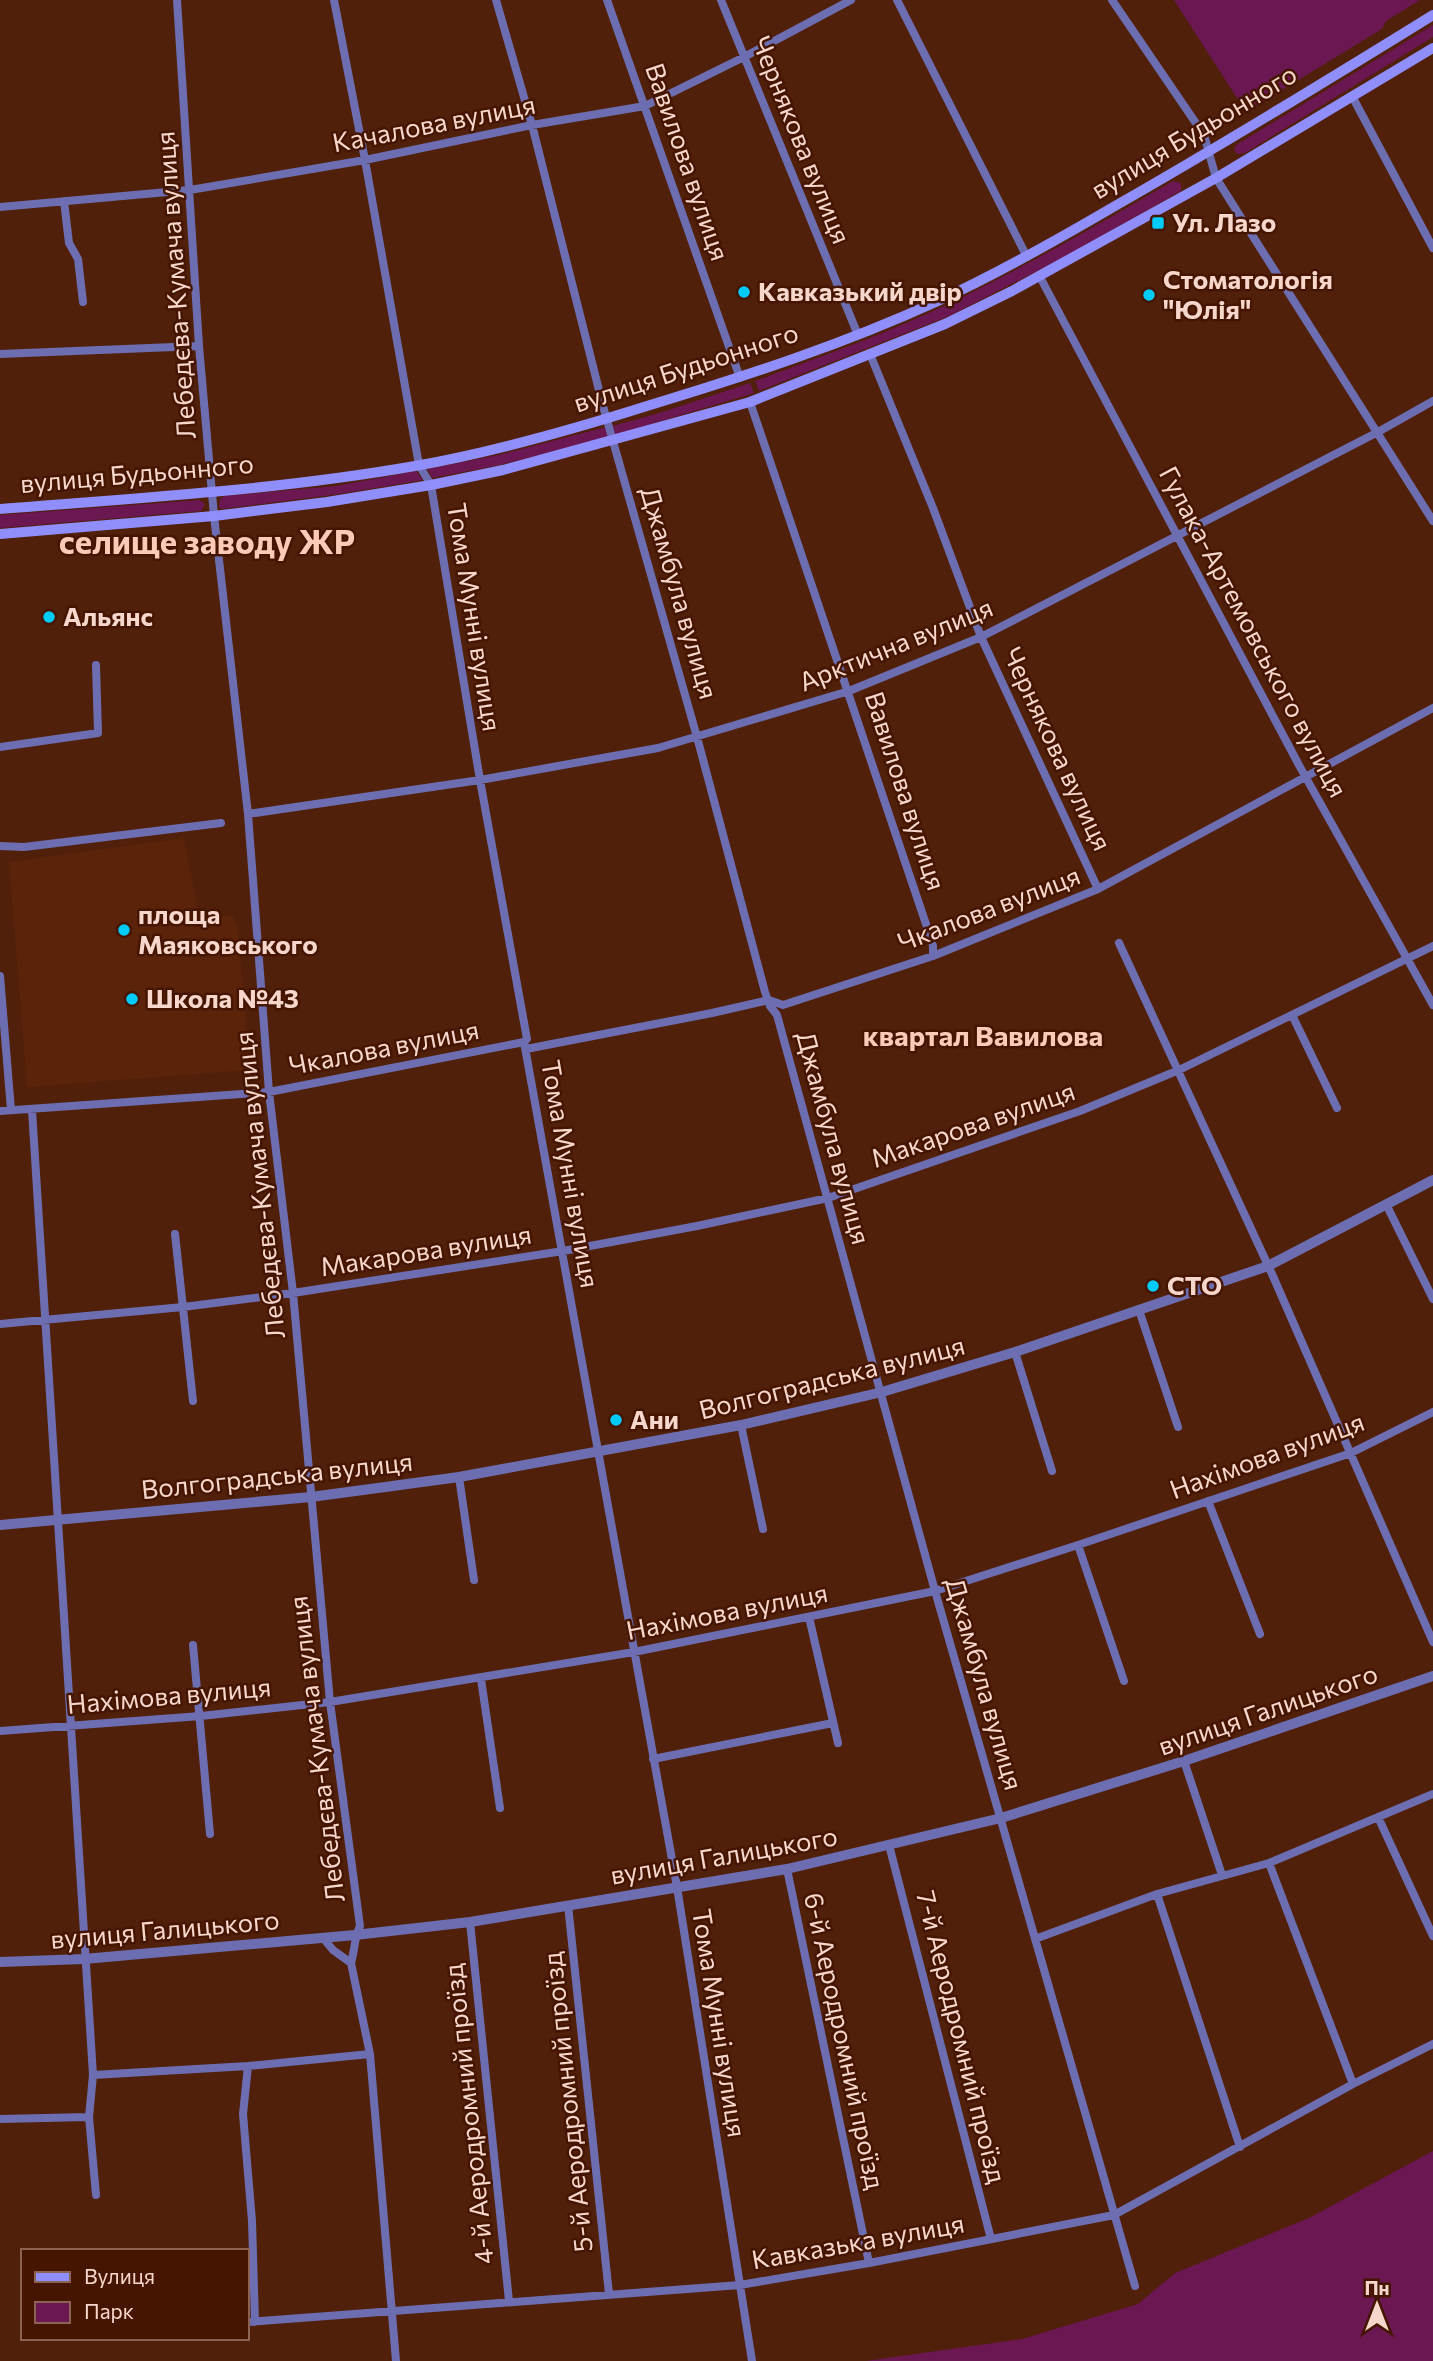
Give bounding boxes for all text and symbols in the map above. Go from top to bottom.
street label: Чернякова вулиця [747,31,858,248]
street label: вулиця Будьонного [1085,57,1302,204]
street label: Вавилова вулиця [640,59,737,264]
street label: Качалова вулиця [330,88,538,157]
street label: Лебедєва-Кумача вулиця [148,130,201,440]
place label: Ул. Лазо [1172,206,1276,237]
marker: Ул. Лазо [1150,215,1166,231]
place label: Стоматологія "Юлія" [1163,263,1333,324]
place label: Кавказький двір [758,275,962,306]
marker: Кавказький двір [736,284,752,300]
marker: Стоматологія "Юлія" [1141,287,1157,303]
street label: вулиця Будьонного [569,316,802,418]
street label: вулиця Будьонного [19,447,255,498]
street label: Гулака-Артемовського вулиця [1154,461,1355,802]
street label: Джамбула вулиця [635,483,726,702]
street label: Тома Мунні вулиця [442,500,509,733]
district label: селище заводу ЖР [59,520,355,561]
street label: Арктична вулиця [794,591,997,697]
place label: Альянс [63,600,153,631]
marker: Альянс [41,609,57,625]
street label: Чернякова вулиця [998,642,1119,855]
street label: Вавилова вулиця [860,687,953,894]
street label: Чкалова вулиця [893,859,1084,957]
place label: площа Маяковського [138,898,318,959]
marker: площа Маяковського [116,922,132,938]
place label: Школа №43 [146,982,299,1013]
marker: Школа №43 [124,991,140,1007]
street label: Чкалова вулиця [286,1013,481,1080]
district label: квартал Вавилова [863,1018,1103,1052]
street label: Джамбула вулиця [791,1028,878,1248]
street label: Лебедєва-Кумача вулиця [227,1030,290,1340]
street label: Тома Мунні вулиця [536,1057,607,1290]
street label: Макарова вулиця [867,1074,1078,1173]
street label: Макарова вулиця [318,1218,534,1282]
place label: СТО [1167,1269,1222,1300]
marker: СТО [1145,1278,1161,1294]
street label: Волгоградська вулиця [696,1329,968,1425]
place label: Ани [630,1403,679,1434]
street label: Нахімова вулиця [1165,1405,1368,1504]
marker: Ани [608,1412,624,1428]
street label: Волгоградська вулиця [140,1445,414,1504]
street label: Джамбула вулиця [940,1574,1031,1793]
street label: Нахімова вулиця [623,1576,830,1645]
street label: Лебедєва-Кумача вулиця [281,1594,350,1904]
street label: вулиця Галицького [1154,1656,1381,1761]
street label: Нахімова вулиця [66,1670,272,1719]
street label: вулиця Галицького [608,1819,840,1890]
street label: 7-й Аеродромний проїзд [911,1887,1014,2186]
street label: 6-й Аеродромний проїзд [799,1890,892,2192]
street label: вулиця Галицького [49,1903,281,1954]
street label: Тома Мунні вулиця [687,1906,754,2139]
street label: 5-й Аеродромний проїзд [535,1951,598,2254]
street label: 4-й Аеродромний проїзд [436,1962,499,2266]
street label: Кавказька вулиця [749,2207,967,2274]
legend [21,2249,248,2340]
text: Вулиця [84,2263,155,2288]
north arrow [1342,2270,1412,2340]
text: Пн [1364,2276,1390,2299]
text: Парк [84,2298,134,2323]

